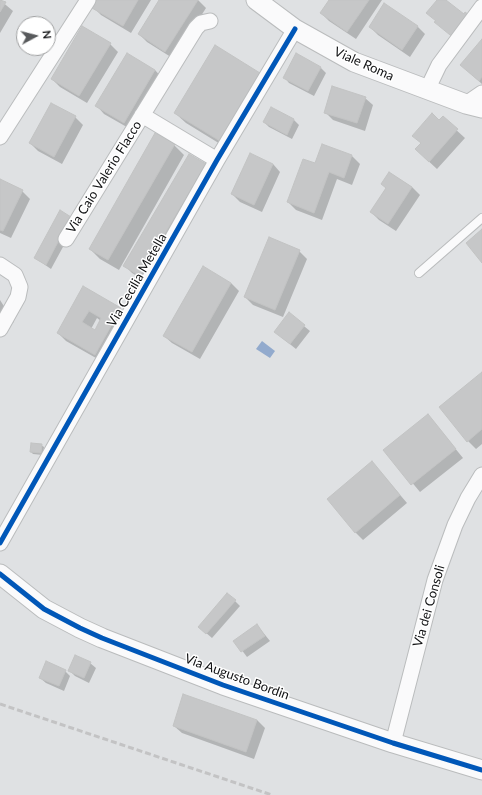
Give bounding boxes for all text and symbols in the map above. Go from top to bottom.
north arrow [16,16,56,56]
text: N [40,30,54,40]
street label: Viale Roma [332,44,396,84]
street label: Via Caio Valerio Flacco [63,118,145,236]
street label: Via Cecilia Metella [104,231,170,329]
street label: Via dei Consoli [410,563,448,649]
street label: Via Augusto Bordin [182,651,292,703]

